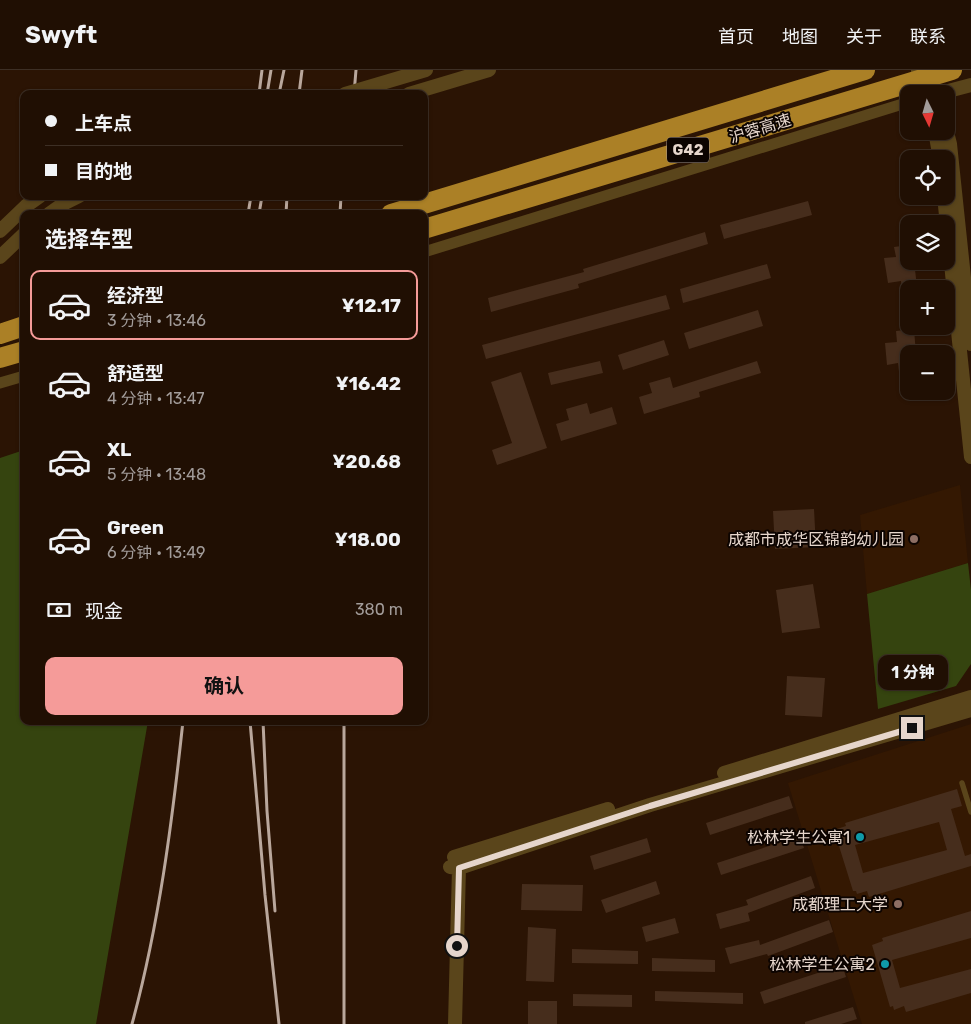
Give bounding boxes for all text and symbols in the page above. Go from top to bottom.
text: Swyft [25,21,97,49]
text: 首页 [718,26,754,48]
text: 地图 [782,26,818,48]
text: 关于 [846,26,882,48]
text: 联系 [910,26,946,48]
north arrow [900,85,955,140]
map controls [900,85,955,400]
street label: 沪蓉高速 [727,110,794,147]
text: 上车点 [75,112,132,135]
road number: G42 [667,138,709,162]
button: locate [900,150,955,205]
text: 目的地 [75,160,132,183]
button: layers [900,215,955,270]
text: 选择车型 [45,226,133,253]
button: + [900,280,955,335]
icon: car [47,283,92,328]
text: 经济型 [107,284,164,307]
text: ¥12.17 [342,294,401,317]
text: 3 分钟 · 13:46 [107,311,206,330]
button: − [900,345,955,400]
icon: car [47,361,92,406]
text: 舒适型 [107,362,164,385]
text: ¥16.42 [336,372,401,395]
text: 4 分钟 · 13:47 [107,389,204,408]
text: XL [107,438,131,461]
icon: car [47,439,92,484]
text: ¥20.68 [332,450,401,473]
text: 5 分钟 · 13:48 [107,465,206,484]
text: Green [107,516,164,539]
icon: car [47,517,92,562]
text: ¥18.00 [335,528,401,551]
place label: 成都市成华区锦韵幼儿园 [728,530,904,549]
marker: 成都市成华区锦韵幼儿园 [908,533,920,545]
text: 6 分钟 · 13:49 [107,543,206,562]
icon: cash [45,596,73,624]
text: 现金 [85,600,123,623]
text: 380 m [355,600,403,619]
callout: 1 分钟 [877,656,947,690]
button: 确认 [45,657,403,715]
text: 1 分钟 [891,663,935,682]
route end [901,717,923,739]
place label: 松林学生公寓1 [747,828,850,847]
marker: 松林学生公寓1 [854,831,866,843]
place label: 成都理工大学 [792,895,888,914]
marker: 成都理工大学 [892,898,904,910]
route start [446,935,468,957]
place label: 松林学生公寓2 [770,955,875,974]
marker: 松林学生公寓2 [879,958,891,970]

